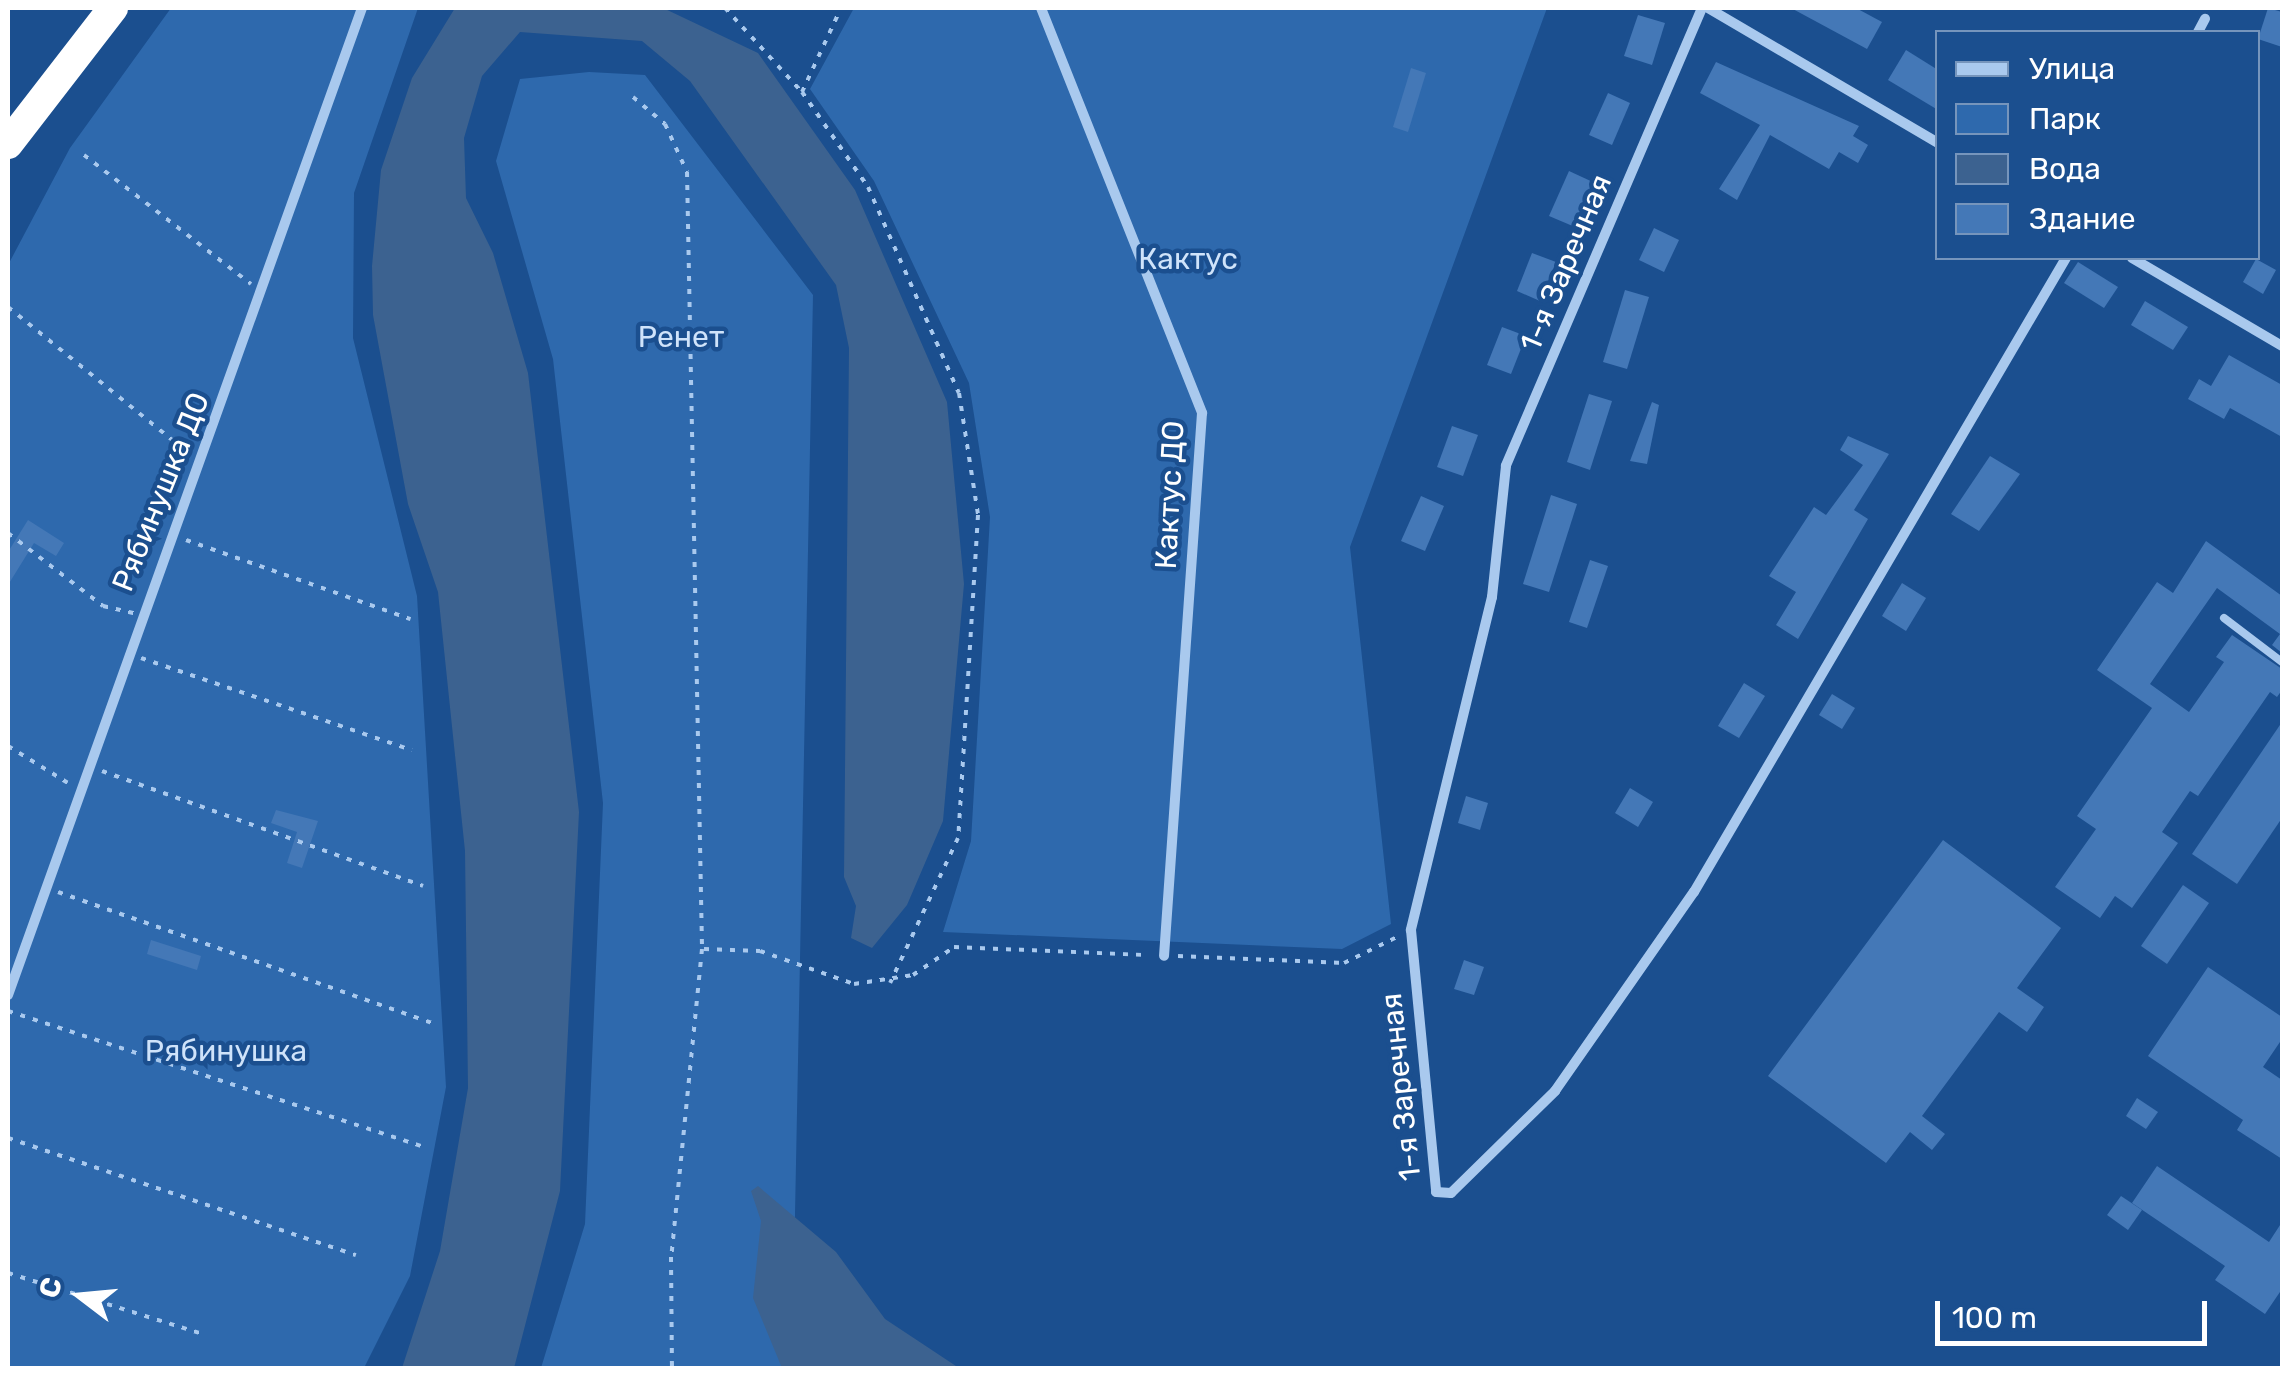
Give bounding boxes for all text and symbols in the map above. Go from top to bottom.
legend [1935,30,2260,260]
text: Улица [2029,51,2115,87]
text: Парк [2029,101,2101,137]
text: Вода [2029,151,2101,187]
street label: 1-я Заречная [1513,169,1619,357]
text: Здание [2029,201,2136,237]
park label: Кактус [1138,241,1238,277]
park label: Ренет [638,319,724,355]
street label: Рябинушка ДО [105,387,217,597]
street label: Кактус ДО [1148,420,1192,570]
street label: 1-я Заречная [1373,991,1429,1183]
park label: Рябинушка [145,1033,307,1069]
north arrow [30,1246,130,1346]
text: С [32,1274,69,1302]
scale bar [1940,1281,2212,1343]
text: 100 m [1952,1300,2037,1336]

